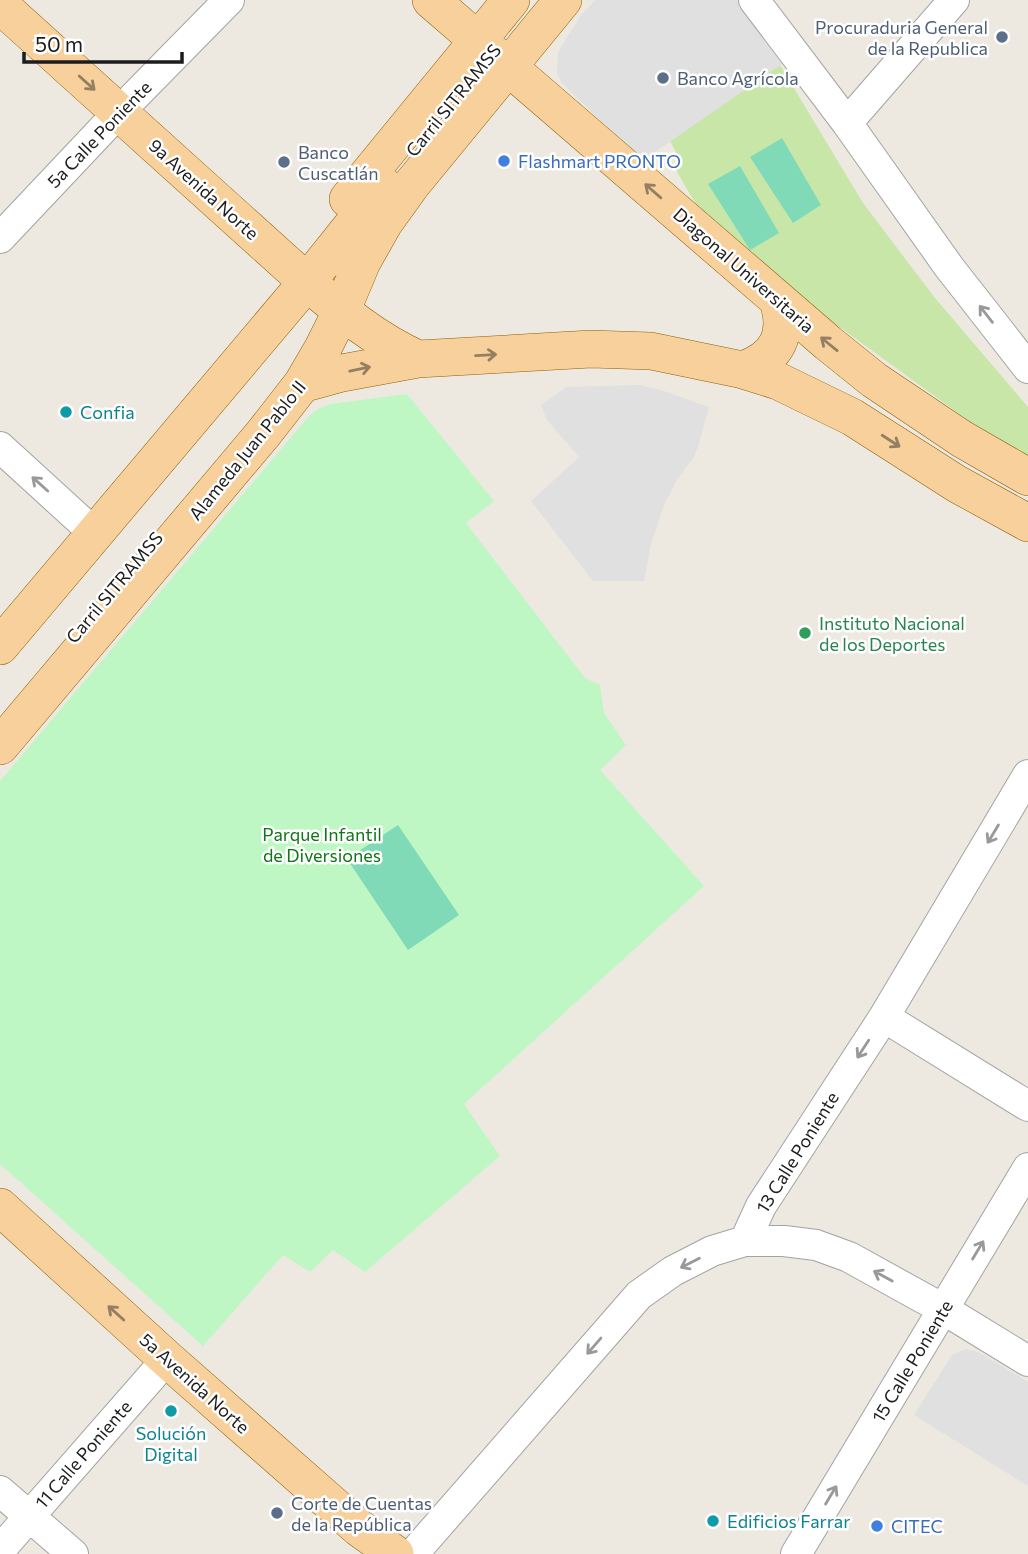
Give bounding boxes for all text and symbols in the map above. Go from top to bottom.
place label: Procuraduria General de la Republica [815,16,988,59]
scale bar [24,21,182,65]
marker: Procuraduria General de la Republica [994,29,1010,45]
text: 50 m [35,31,83,56]
street label: Carril SITRAMSS [401,39,505,161]
place label: Banco Agrícola [677,67,799,89]
marker: Banco Agrícola [655,70,671,86]
one-way arrow [78,75,95,92]
street label: 5a Calle Poniente [42,76,156,192]
street label: 9a Avenida Norte [144,134,264,244]
place label: Banco Cuscatlán [298,141,379,184]
place label: Flashmart PRONTO [518,150,681,172]
marker: Flashmart PRONTO [496,153,512,169]
marker: Banco Cuscatlán [276,154,292,170]
one-way arrow [645,183,662,200]
street label: Diagonal Universitaria [669,203,819,337]
one-way arrow [978,306,994,324]
one-way arrow [821,336,839,351]
one-way arrow [475,348,497,361]
one-way arrow [348,362,371,376]
street label: Alameda Juan Pablo II [184,376,310,524]
place label: Confia [80,401,135,423]
marker: Confia [58,404,74,420]
one-way arrow [880,435,900,449]
one-way arrow [31,476,49,492]
street label: Carril SITRAMSS [61,527,167,647]
place label: Instituto Nacional de los Deportes [819,612,965,655]
marker: Instituto Nacional de los Deportes [797,625,813,641]
park label: Parque Infantil de Diversiones [262,823,382,866]
one-way arrow [986,823,1000,843]
one-way arrow [856,1039,870,1059]
street label: 13 Calle Poniente [751,1087,843,1217]
one-way arrow [972,1241,986,1261]
one-way arrow [680,1256,701,1270]
one-way arrow [873,1269,894,1282]
street label: 15 Calle Poniente [867,1296,957,1426]
one-way arrow [108,1304,125,1321]
street label: 5a Avenida Norte [136,1328,254,1438]
one-way arrow [586,1337,602,1355]
street label: 11 Calle Poniente [30,1395,136,1513]
marker: Solución Digital [163,1403,179,1419]
place label: Solución Digital [136,1422,206,1465]
one-way arrow [825,1486,839,1506]
place label: Corte de Cuentas de la República [291,1492,432,1535]
marker: Corte de Cuentas de la República [269,1505,285,1521]
place label: Edificios Farrar [727,1510,850,1532]
marker: Edificios Farrar [705,1513,721,1529]
place label: CITEC [891,1515,943,1537]
marker: CITEC [869,1518,885,1534]

